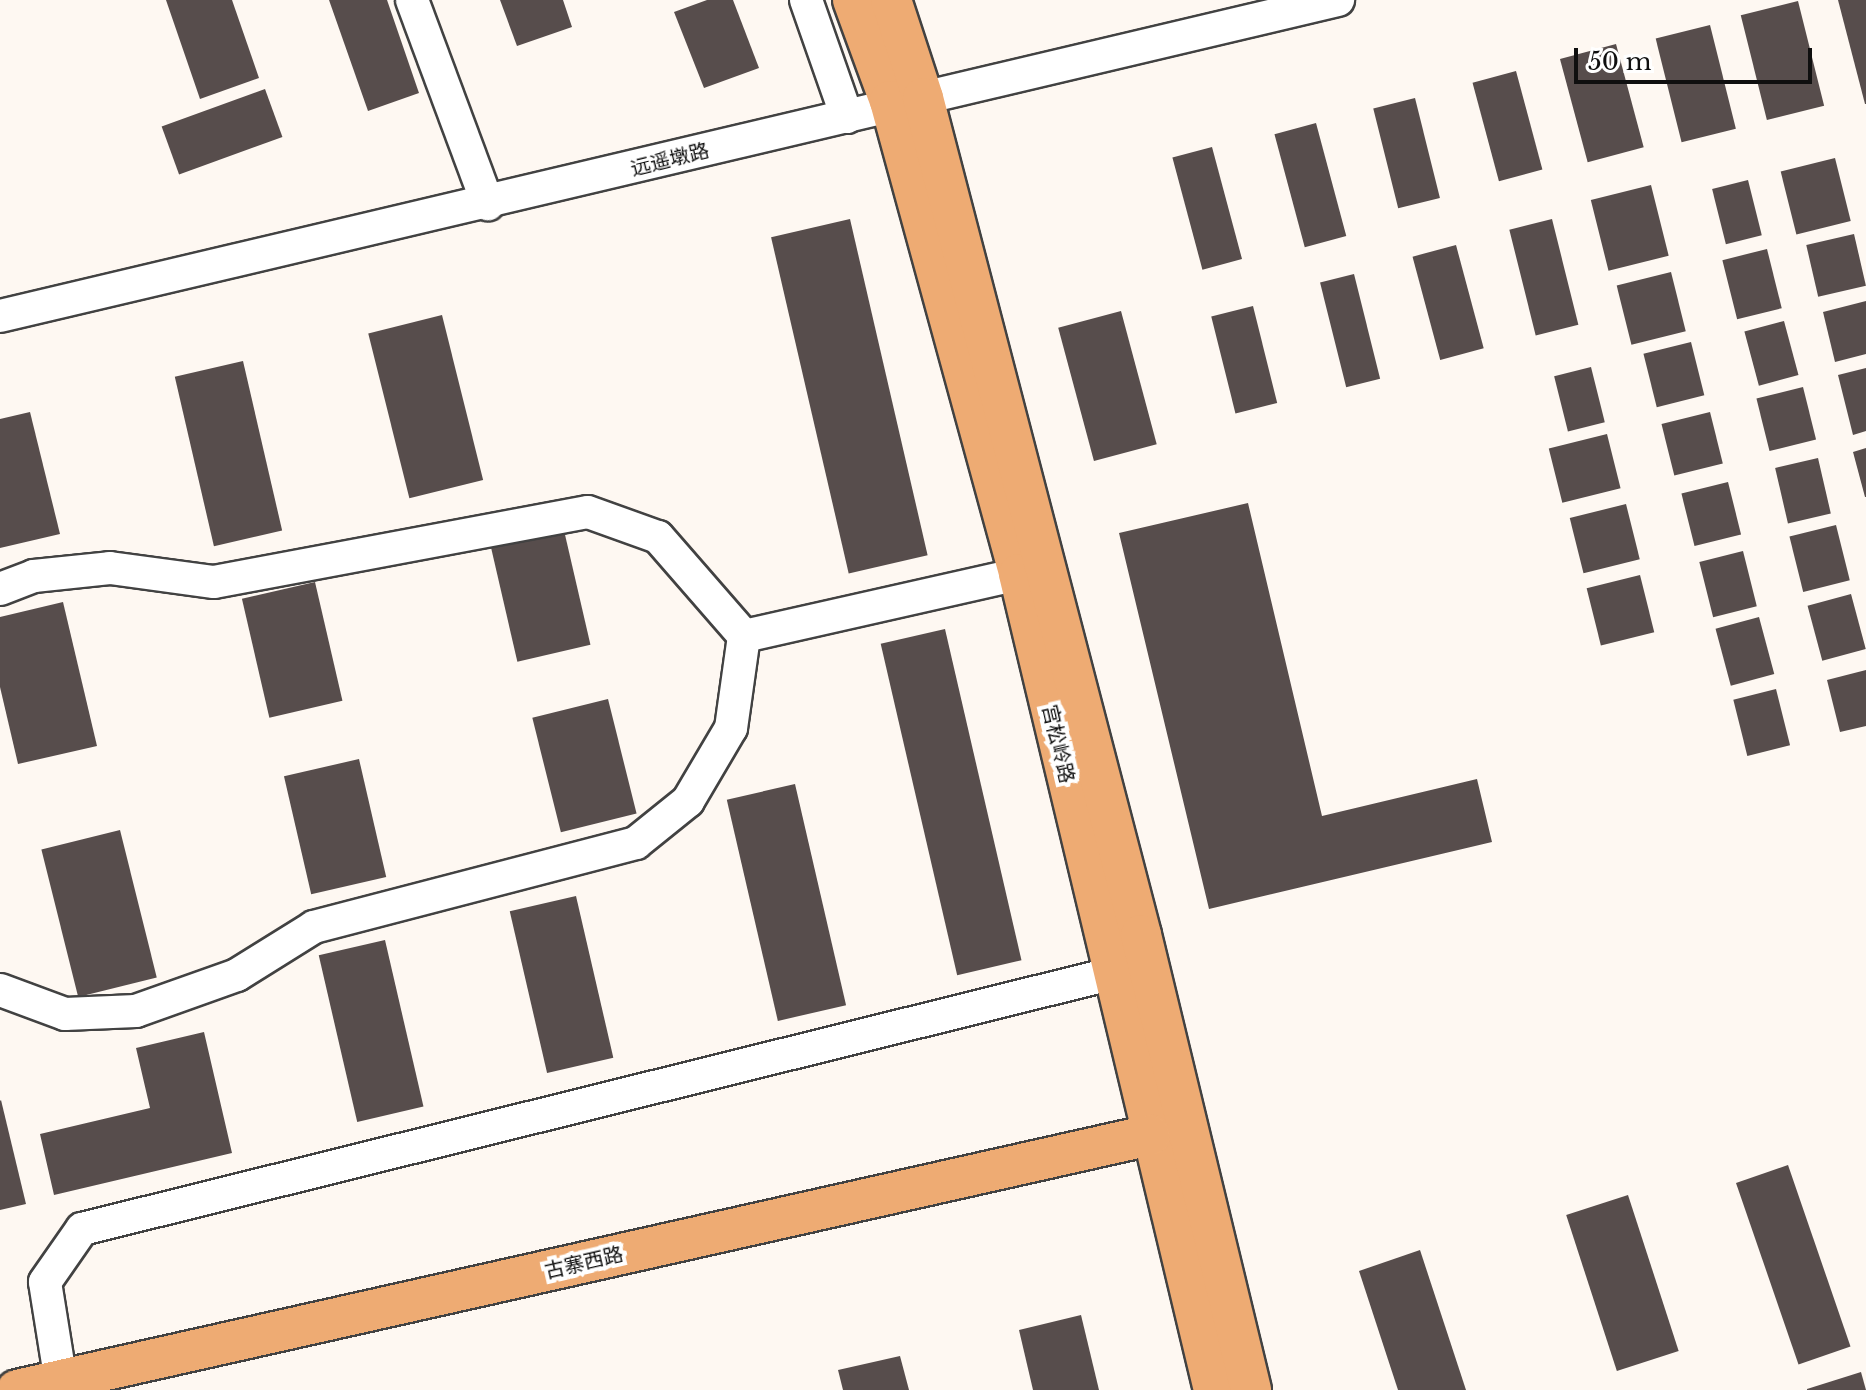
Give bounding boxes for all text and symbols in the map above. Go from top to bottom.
scale bar [1578,32,1816,82]
text: 50 m [1588,47,1651,76]
street label: 远遥墩路 [628,139,712,181]
street label: 宫松岭路 [1037,702,1079,786]
street label: 古寨西路 [542,1242,626,1284]

